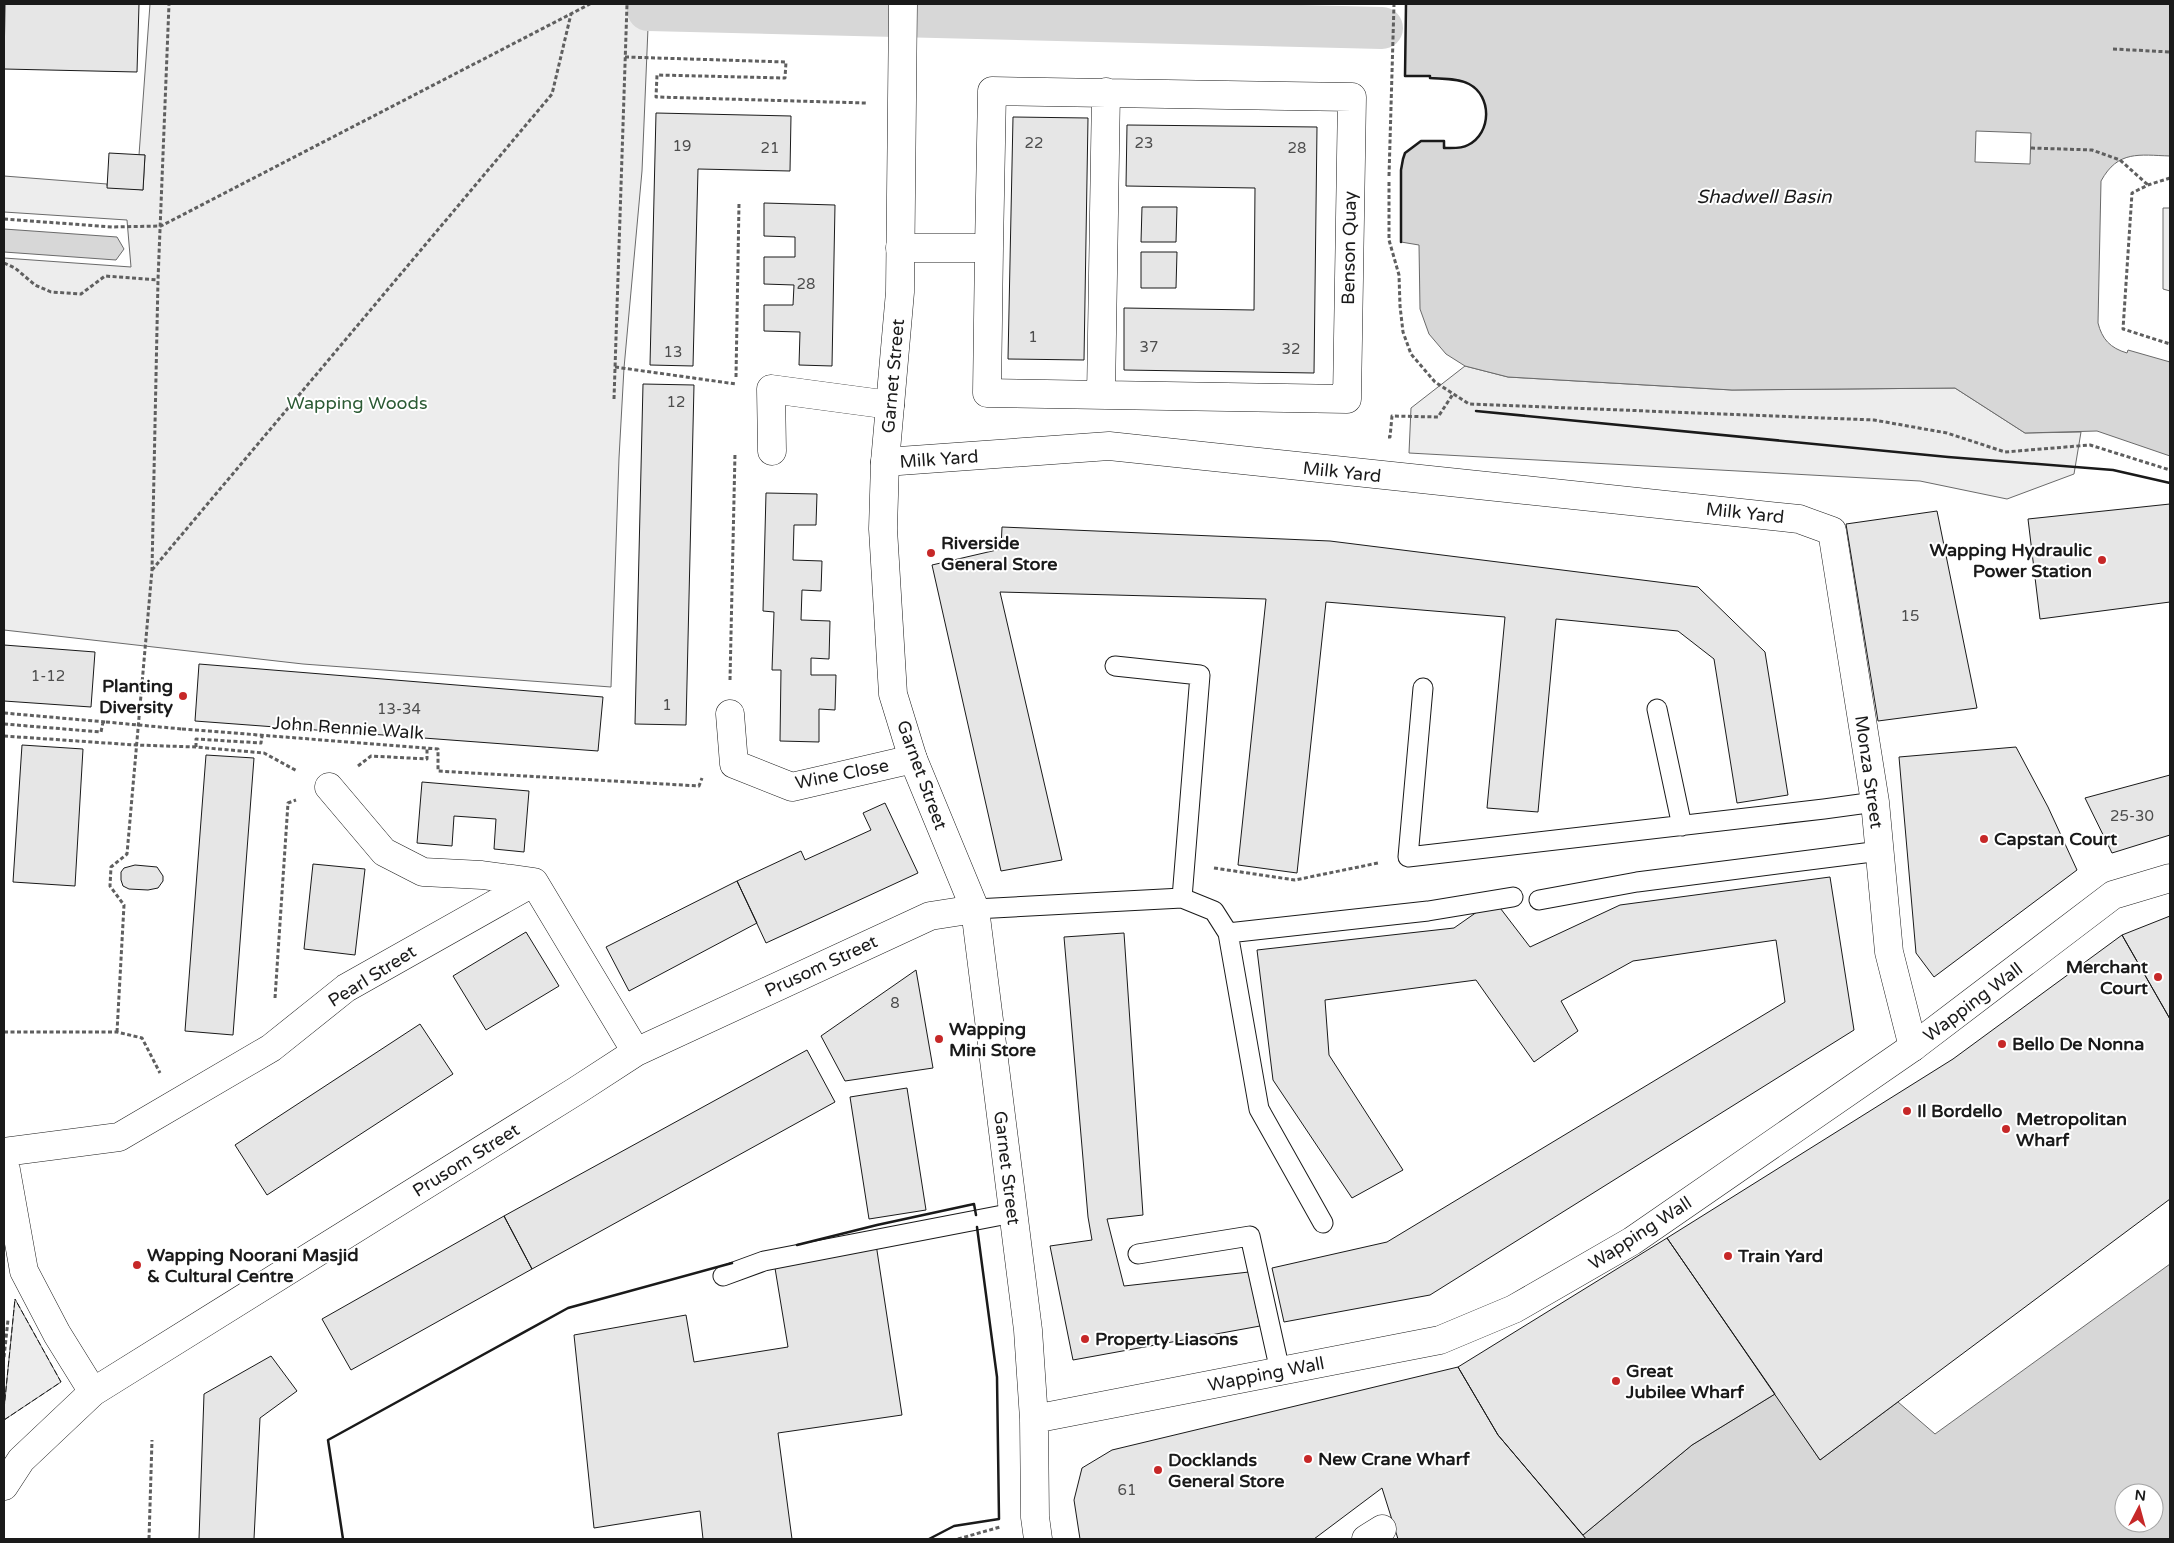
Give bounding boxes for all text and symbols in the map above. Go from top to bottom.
house number: 22 [1025,134,1043,152]
house number: 23 [1135,134,1153,152]
house number: 19 [673,137,691,155]
house number: 21 [761,139,779,157]
house number: 28 [1288,139,1306,157]
water label: Shadwell Basin [1696,186,1832,208]
street label: Benson Quay [1337,191,1361,305]
house number: 28 [797,275,815,293]
street label: Garnet Street [877,318,909,434]
house number: 1 [1028,328,1038,346]
house number: 37 [1140,338,1158,356]
house number: 32 [1282,340,1300,358]
house number: 13 [664,343,682,361]
park label: Wapping Woods [286,392,428,414]
house number: 12 [667,393,685,411]
street label: Milk Yard [899,445,979,473]
street label: Milk Yard [1302,457,1382,487]
street label: Milk Yard [1705,498,1785,528]
place label: Riverside General Store [941,532,1057,575]
place label: Wapping Hydraulic Power Station [1929,539,2092,582]
marker: Riverside General Store [925,547,937,559]
marker: Wapping Hydraulic Power Station [2096,554,2108,566]
house number: 15 [1901,607,1919,625]
house number: 1-12 [31,667,65,685]
place label: Planting Diversity [99,675,173,718]
marker: Planting Diversity [177,690,189,702]
house number: 1 [662,696,672,714]
house number: 13-34 [377,700,421,718]
street label: John Rennie Walk [271,712,425,744]
street label: Monza Street [1850,714,1888,830]
street label: Garnet Street [892,717,952,833]
street label: Wine Close [793,754,891,794]
house number: 25-30 [2110,807,2154,825]
place label: Capstan Court [1994,828,2117,850]
marker: Capstan Court [1978,833,1990,845]
street label: Prusom Street [761,930,881,1002]
street label: Pearl Street [324,940,420,1012]
place label: Merchant Court [2066,956,2148,999]
street label: Wapping Wall [1919,958,2027,1046]
marker: Merchant Court [2152,971,2164,983]
house number: 8 [890,994,900,1012]
place label: Wapping Mini Store [949,1018,1036,1061]
marker: Wapping Mini Store [933,1033,945,1045]
place label: Bello De Nonna [2012,1033,2144,1055]
marker: Bello De Nonna [1996,1038,2008,1050]
place label: Il Bordello [1917,1100,2003,1122]
marker: Il Bordello [1901,1105,1913,1117]
place label: Metropolitan Wharf [2016,1108,2127,1151]
street label: Garnet Street [989,1110,1025,1226]
street label: Prusom Street [408,1118,524,1202]
marker: Metropolitan Wharf [2000,1123,2012,1135]
street label: Wapping Wall [1584,1192,1696,1274]
place label: Wapping Noorani Masjid & Cultural Centre [147,1244,359,1287]
place label: Train Yard [1737,1245,1823,1267]
marker: Train Yard [1722,1250,1734,1262]
marker: Wapping Noorani Masjid & Cultural Centre [131,1259,143,1271]
place label: Property Liasons [1095,1328,1239,1350]
marker: Property Liasons [1079,1333,1091,1345]
street label: Wapping Wall [1206,1352,1326,1396]
place label: Great Jubilee Wharf [1625,1360,1745,1403]
marker: Great Jubilee Wharf [1610,1375,1622,1387]
place label: New Crane Wharf [1318,1448,1471,1470]
place label: Docklands General Store [1168,1449,1284,1492]
marker: New Crane Wharf [1302,1453,1314,1465]
marker: Docklands General Store [1152,1464,1164,1476]
house number: 61 [1118,1481,1136,1499]
north arrow [2114,1483,2164,1533]
text: N [2134,1487,2147,1505]

